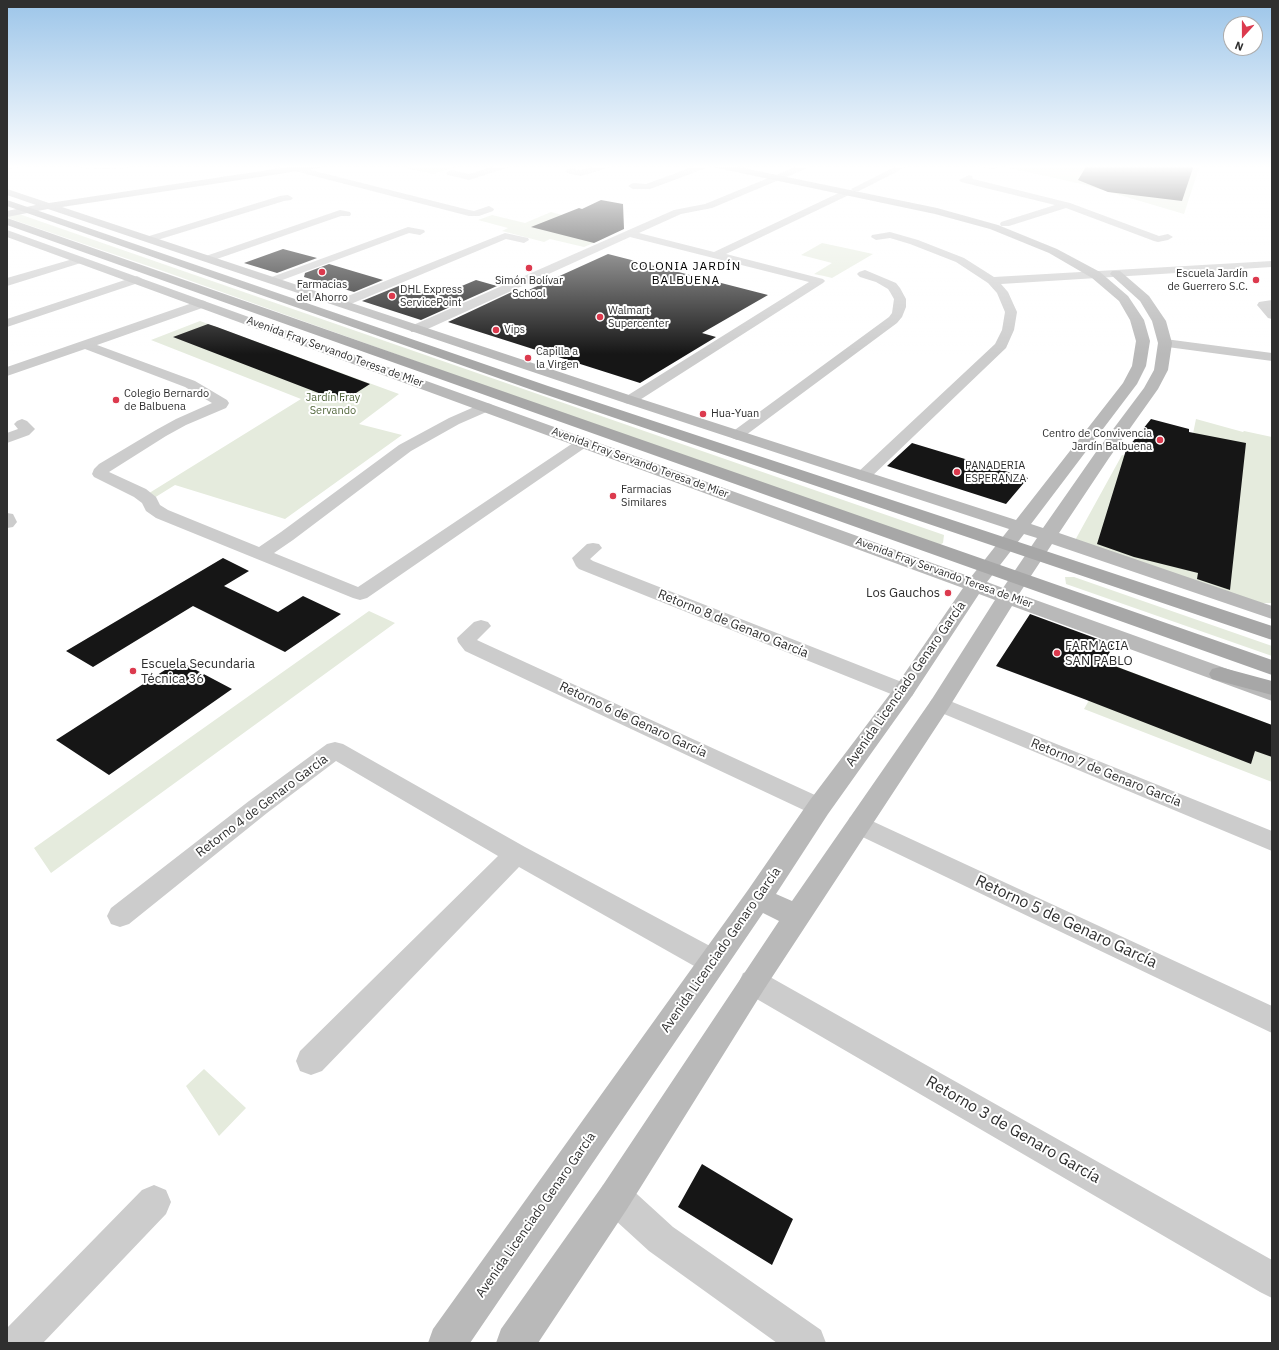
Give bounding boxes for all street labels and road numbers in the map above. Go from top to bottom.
street label: Avenida Fray Servando Teresa de Mier [245,314,425,390]
street label: Avenida Fray Servando Teresa de Mier [550,425,730,501]
street label: Avenida Fray Servando Teresa de Mier [854,535,1034,611]
street label: Retorno 8 de Genaro García [655,587,811,661]
street label: Avenida Licenciado Genaro García [843,598,969,770]
street label: Retorno 6 de Genaro García [557,679,709,761]
street label: Retorno 7 de Genaro García [1028,736,1184,810]
street label: Retorno 4 de Genaro García [193,751,331,861]
street label: Avenida Licenciado Genaro García [658,864,784,1036]
street label: Retorno 5 de Genaro García [972,871,1160,973]
street label: Retorno 3 de Genaro García [922,1072,1104,1188]
street label: Avenida Licenciado Genaro García [473,1129,599,1301]

